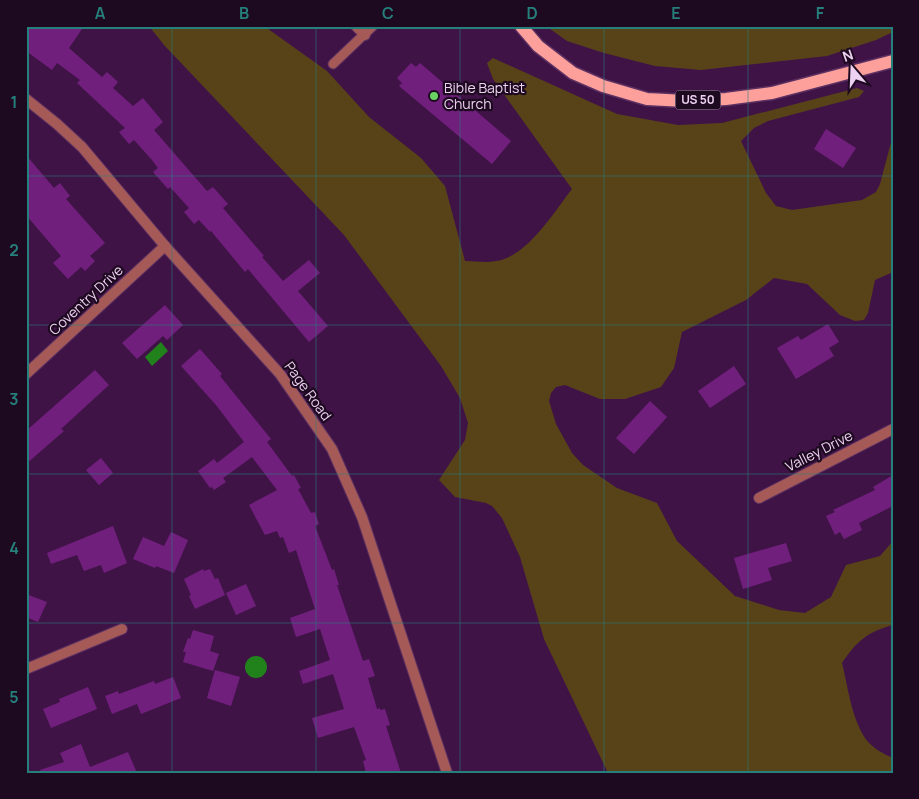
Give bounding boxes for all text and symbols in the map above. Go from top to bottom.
text: A [95,2,106,24]
text: B [239,2,249,24]
text: C [382,2,394,24]
text: D [526,2,538,24]
text: E [671,2,681,24]
text: F [816,2,825,24]
north arrow [826,42,876,92]
text: N [840,45,855,66]
place label: Bible Baptist Church [444,78,525,113]
marker: Bible Baptist Church [428,90,440,102]
road number: US 50 [676,90,720,110]
text: 1 [10,91,18,113]
text: 2 [9,239,19,261]
street label: Coventry Drive [45,260,127,339]
street label: Page Road [281,357,336,424]
text: 3 [9,388,19,410]
street label: Valley Drive [782,425,856,476]
text: 4 [9,537,19,559]
text: 5 [9,686,19,708]

